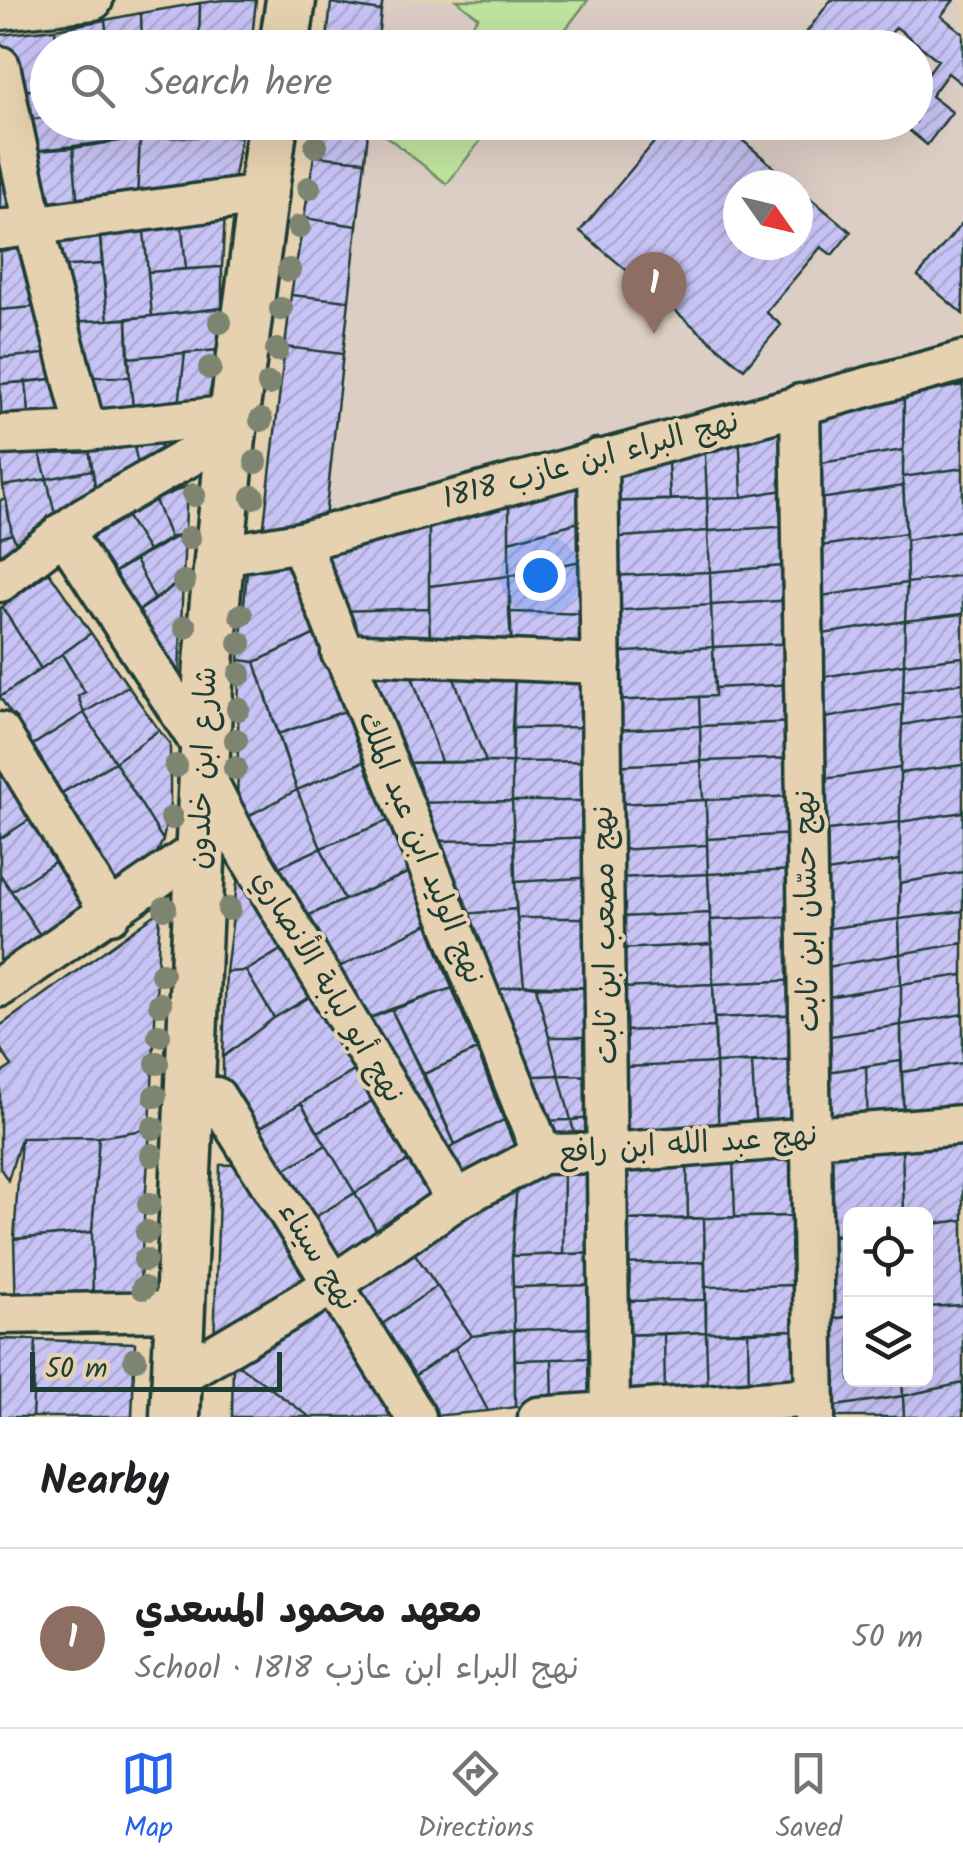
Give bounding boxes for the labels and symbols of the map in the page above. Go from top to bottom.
north arrow [723,170,813,260]
pin: 1 [622,252,686,334]
street label: نهج البراء ابن عازب 1818 [437,398,745,524]
your location [515,550,566,601]
street label: شارع ابن خلدون [176,666,232,870]
street label: نهج الوليد ابن عبد الملك [343,704,497,992]
street label: نهج حسّان ابن ثابت [782,789,834,1033]
street label: نهج مصعب ابن ثابت [580,805,632,1065]
street label: نهج أبو لبابة الأنصاري [238,861,416,1113]
street label: نهج عبد الله ابن رافع [557,1112,819,1178]
street label: نهج سيناء [264,1193,370,1321]
scale bar [30,1347,282,1392]

